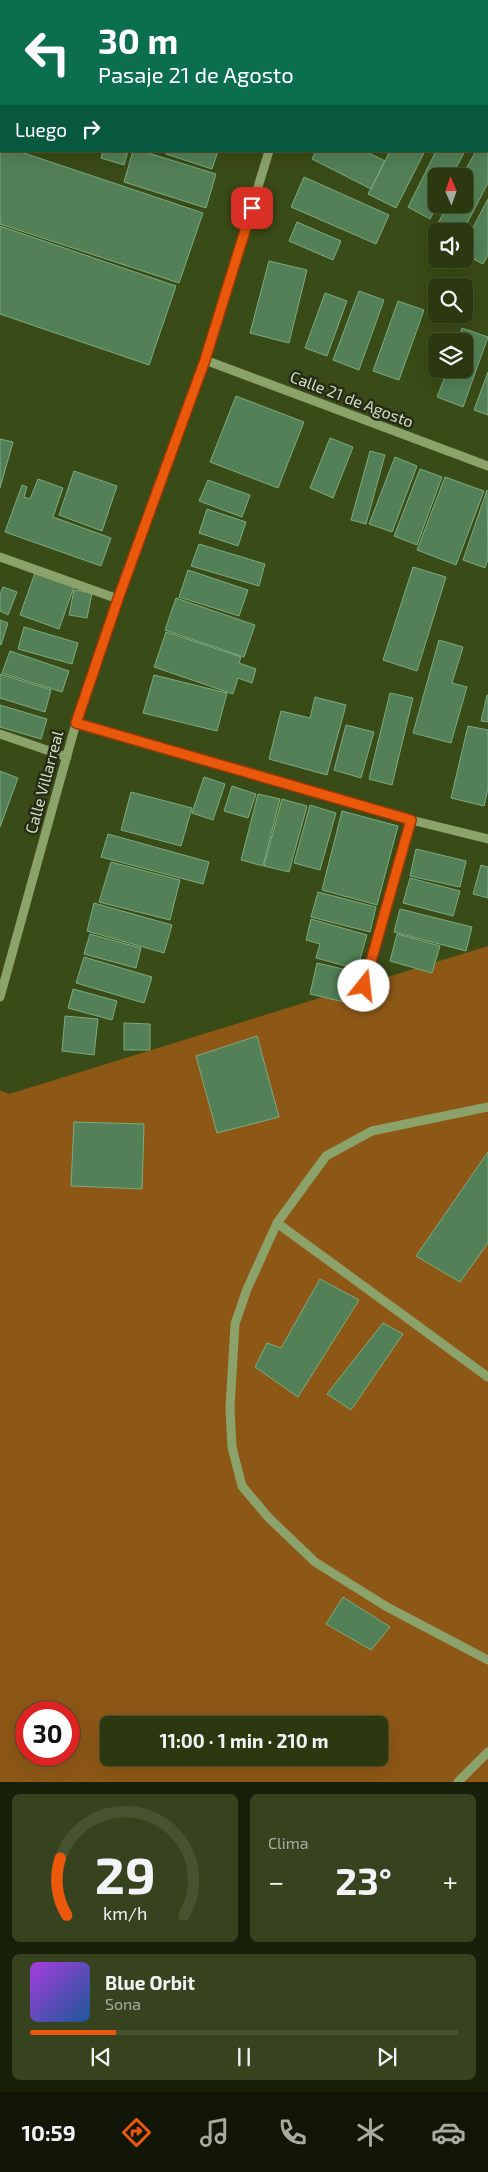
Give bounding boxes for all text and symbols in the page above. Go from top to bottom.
text: 30 m [98,19,178,61]
icon: left [15,20,80,85]
text: Pasaje 21 de Agosto [98,61,294,87]
icon: right [77,115,105,143]
text: Luego [15,118,67,141]
north arrow [428,168,472,212]
map controls [428,168,473,378]
pin [231,187,273,229]
icon: arrive [238,194,266,222]
button: sound [428,223,473,268]
button: search [428,278,473,323]
button: layers [428,333,473,378]
street label: Calle 21 de Agosto [288,366,417,431]
street label: Calle Villarreal [21,728,66,835]
position arrow [337,959,389,1011]
speed limit sign: 30 [15,1701,80,1766]
text: 11:00 · 1 min · 210 m [159,1729,329,1752]
text: Clima [268,1833,309,1852]
text: 29 [95,1842,155,1904]
text: 23° [335,1857,392,1903]
text: − [268,1864,284,1898]
text: + [443,1864,458,1898]
text: km/h [103,1902,147,1924]
text: Blue Orbit [105,1971,195,1994]
text: Sona [105,1994,141,2013]
icon: previous [87,2043,115,2071]
icon: pause [230,2043,258,2071]
icon: next [373,2043,401,2071]
icon: directions [119,2115,154,2150]
icon: music [197,2115,232,2150]
icon: phone [275,2115,310,2150]
icon: climate [353,2115,388,2150]
icon: car [431,2115,466,2150]
text: 10:59 [22,2119,76,2145]

